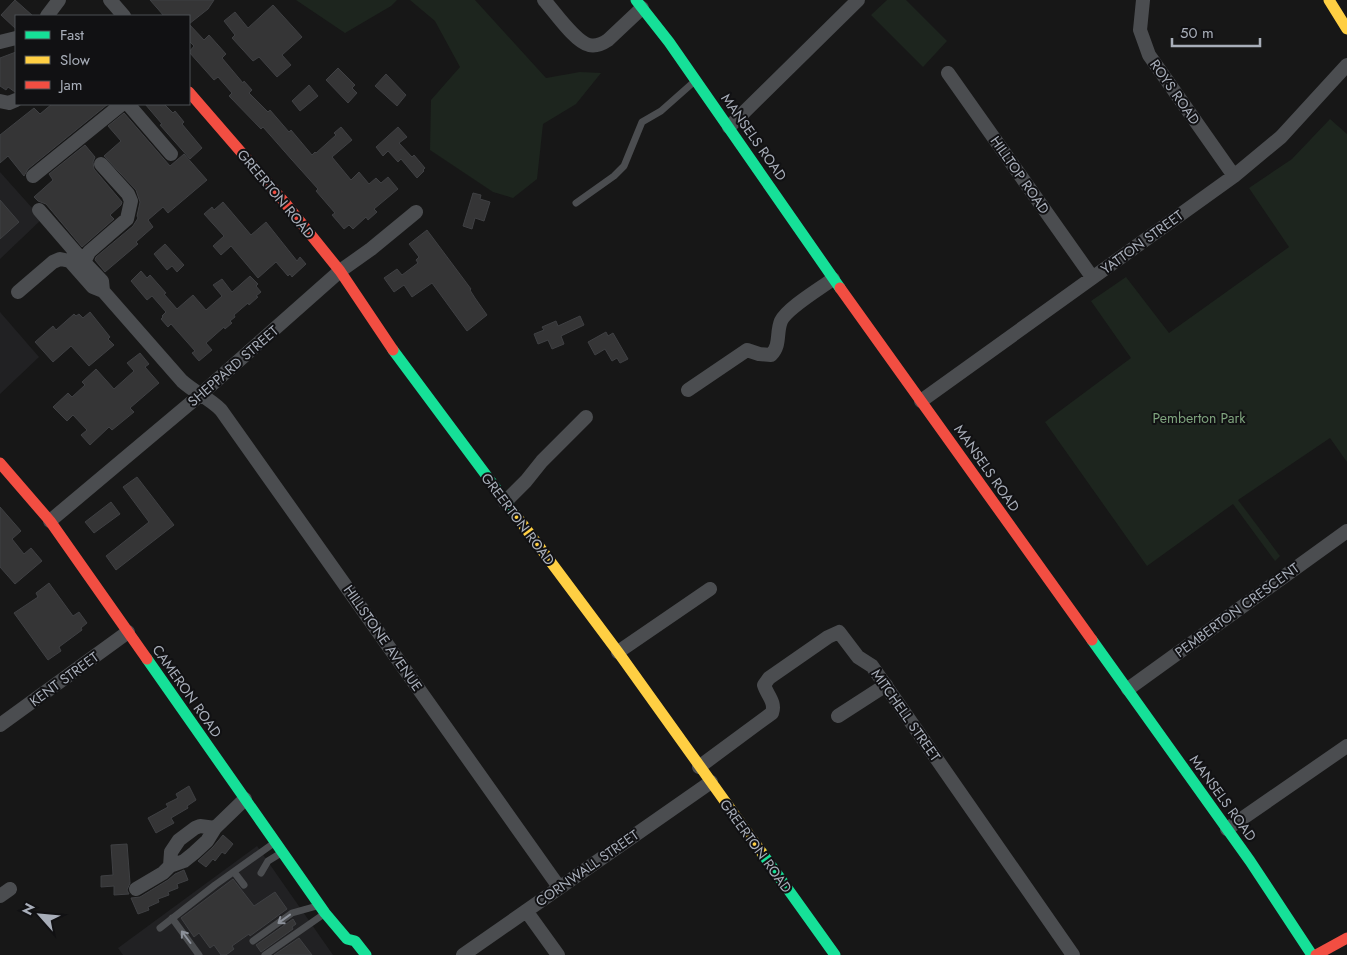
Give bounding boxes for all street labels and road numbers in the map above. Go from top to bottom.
street label: ROYS ROAD [1145,55,1205,129]
street label: MANSELS ROAD [716,89,792,185]
street label: HILLTOP ROAD [986,132,1054,218]
street label: GREERTON ROAD [233,145,319,243]
street label: YATTON STREET [1097,205,1188,279]
street label: SHEPPARD STREET [183,321,283,411]
street label: MANSELS ROAD [949,420,1025,516]
street label: GREERTON ROAD [477,469,559,569]
street label: PEMBERTON CRESCENT [1171,558,1304,662]
street label: HILLSTONE AVENUE [339,581,427,695]
street label: CAMERON ROAD [148,641,226,741]
street label: KENT STREET [25,647,103,711]
street label: MITCHELL STREET [867,665,946,766]
street label: MANSELS ROAD [1185,751,1261,845]
street label: GREERTON ROAD [715,795,797,897]
street label: CORNWALL STREET [531,825,643,911]

